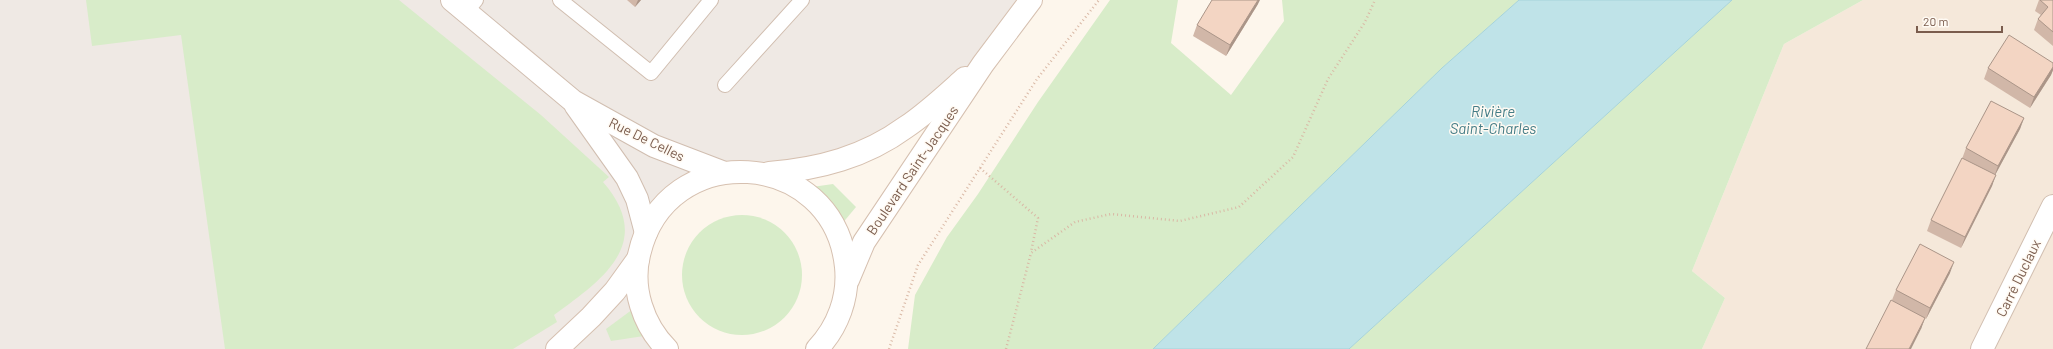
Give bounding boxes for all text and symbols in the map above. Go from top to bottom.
scale bar [1917,8,2002,34]
text: 20 m [1923,14,1949,28]
street label: Boulevard Saint-Jacques [862,102,962,238]
water label: Rivière Saint-Charles [1450,102,1536,137]
street label: Rue De Celles [607,113,688,165]
street label: Carré Duclaux [1992,236,2044,319]

